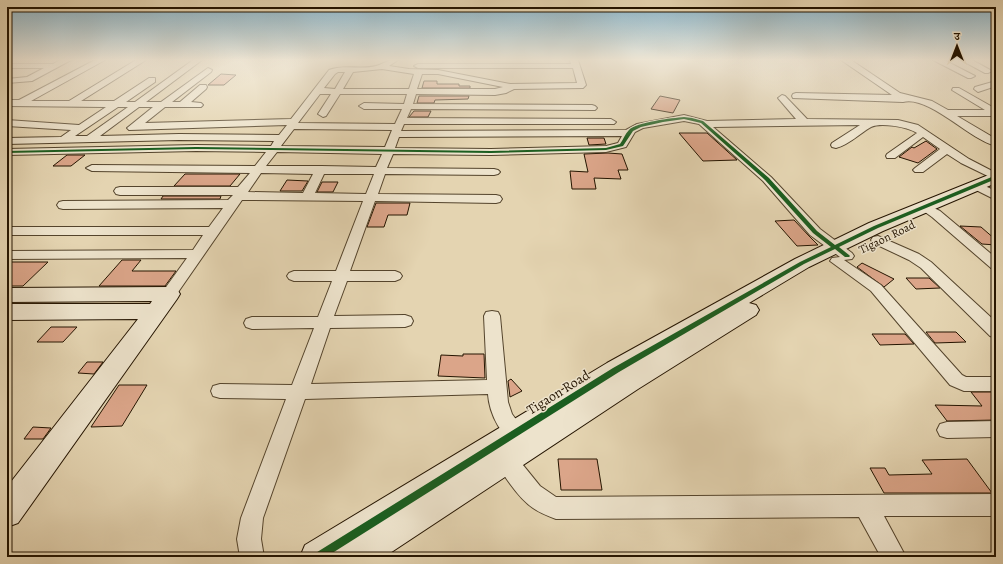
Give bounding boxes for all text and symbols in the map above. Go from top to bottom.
north arrow [937,26,977,66]
text: उ [953,29,961,44]
street label: Tigaon Road [856,216,918,258]
street label: Tigaon Road [523,365,594,419]

